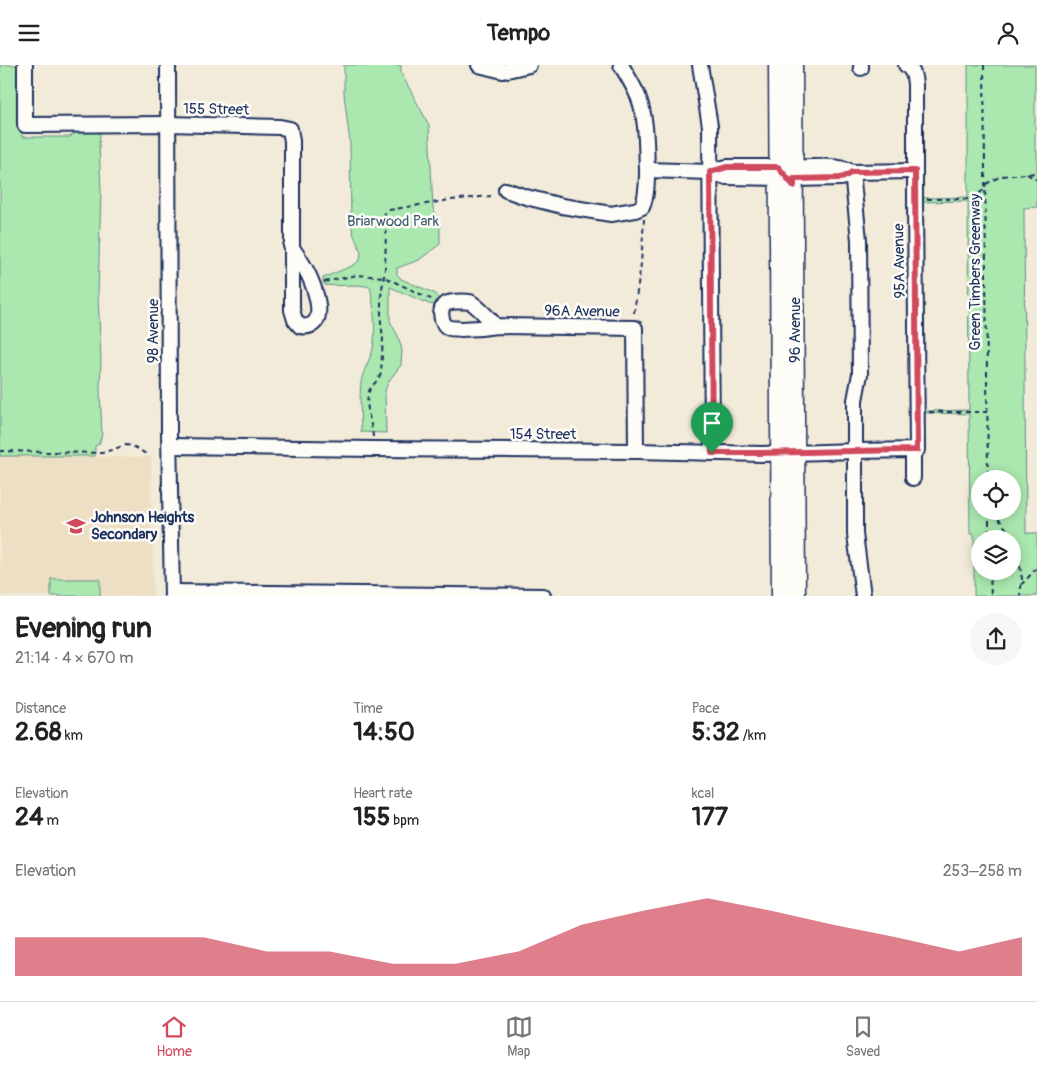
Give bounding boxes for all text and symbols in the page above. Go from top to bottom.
icon: menu [15,19,43,47]
text: Tempo [487,19,550,47]
icon: person [994,19,1022,47]
street label: 155 Street [183,99,250,120]
street label: Green Timbers Greenway [966,193,985,350]
park label: Briarwood Park [347,212,440,231]
street label: 95A Avenue [889,223,910,299]
street label: 96 Avenue [786,296,805,363]
street label: 98 Avenue [144,298,163,363]
street label: 96A Avenue [544,301,621,322]
pin [691,402,733,453]
icon: arrive [698,409,726,437]
street label: 154 Street [510,425,577,444]
map controls [971,470,1021,580]
button: locate [971,470,1021,520]
place label: Johnson Heights Secondary [91,508,195,544]
school or university icon: Johnson Heights Secondary [65,515,87,537]
button: layers [971,530,1021,580]
text: Evening run [15,611,152,646]
button: share [970,613,1022,665]
text: 21:14 · 4 × 670 m [15,648,133,668]
text: Distance [15,700,66,717]
text: Time [353,700,383,717]
text: Pace [692,700,719,717]
text: 2.68 [15,717,62,748]
text: 14:50 [353,717,415,748]
text: 5:32 [692,717,740,748]
text: km [62,727,83,744]
text: /km [740,727,766,744]
text: Elevation [15,785,68,802]
text: Heart rate [353,785,412,802]
text: kcal [692,785,714,802]
text: 24 [15,802,43,833]
text: 155 [353,802,390,833]
text: 177 [692,802,728,833]
text: m [43,812,59,829]
text: bpm [390,812,419,829]
text: Elevation [15,861,76,881]
text: 253–258 m [943,861,1022,881]
tab: Home [156,1013,192,1060]
tab: Map [505,1013,533,1060]
tab: Saved [846,1013,880,1060]

